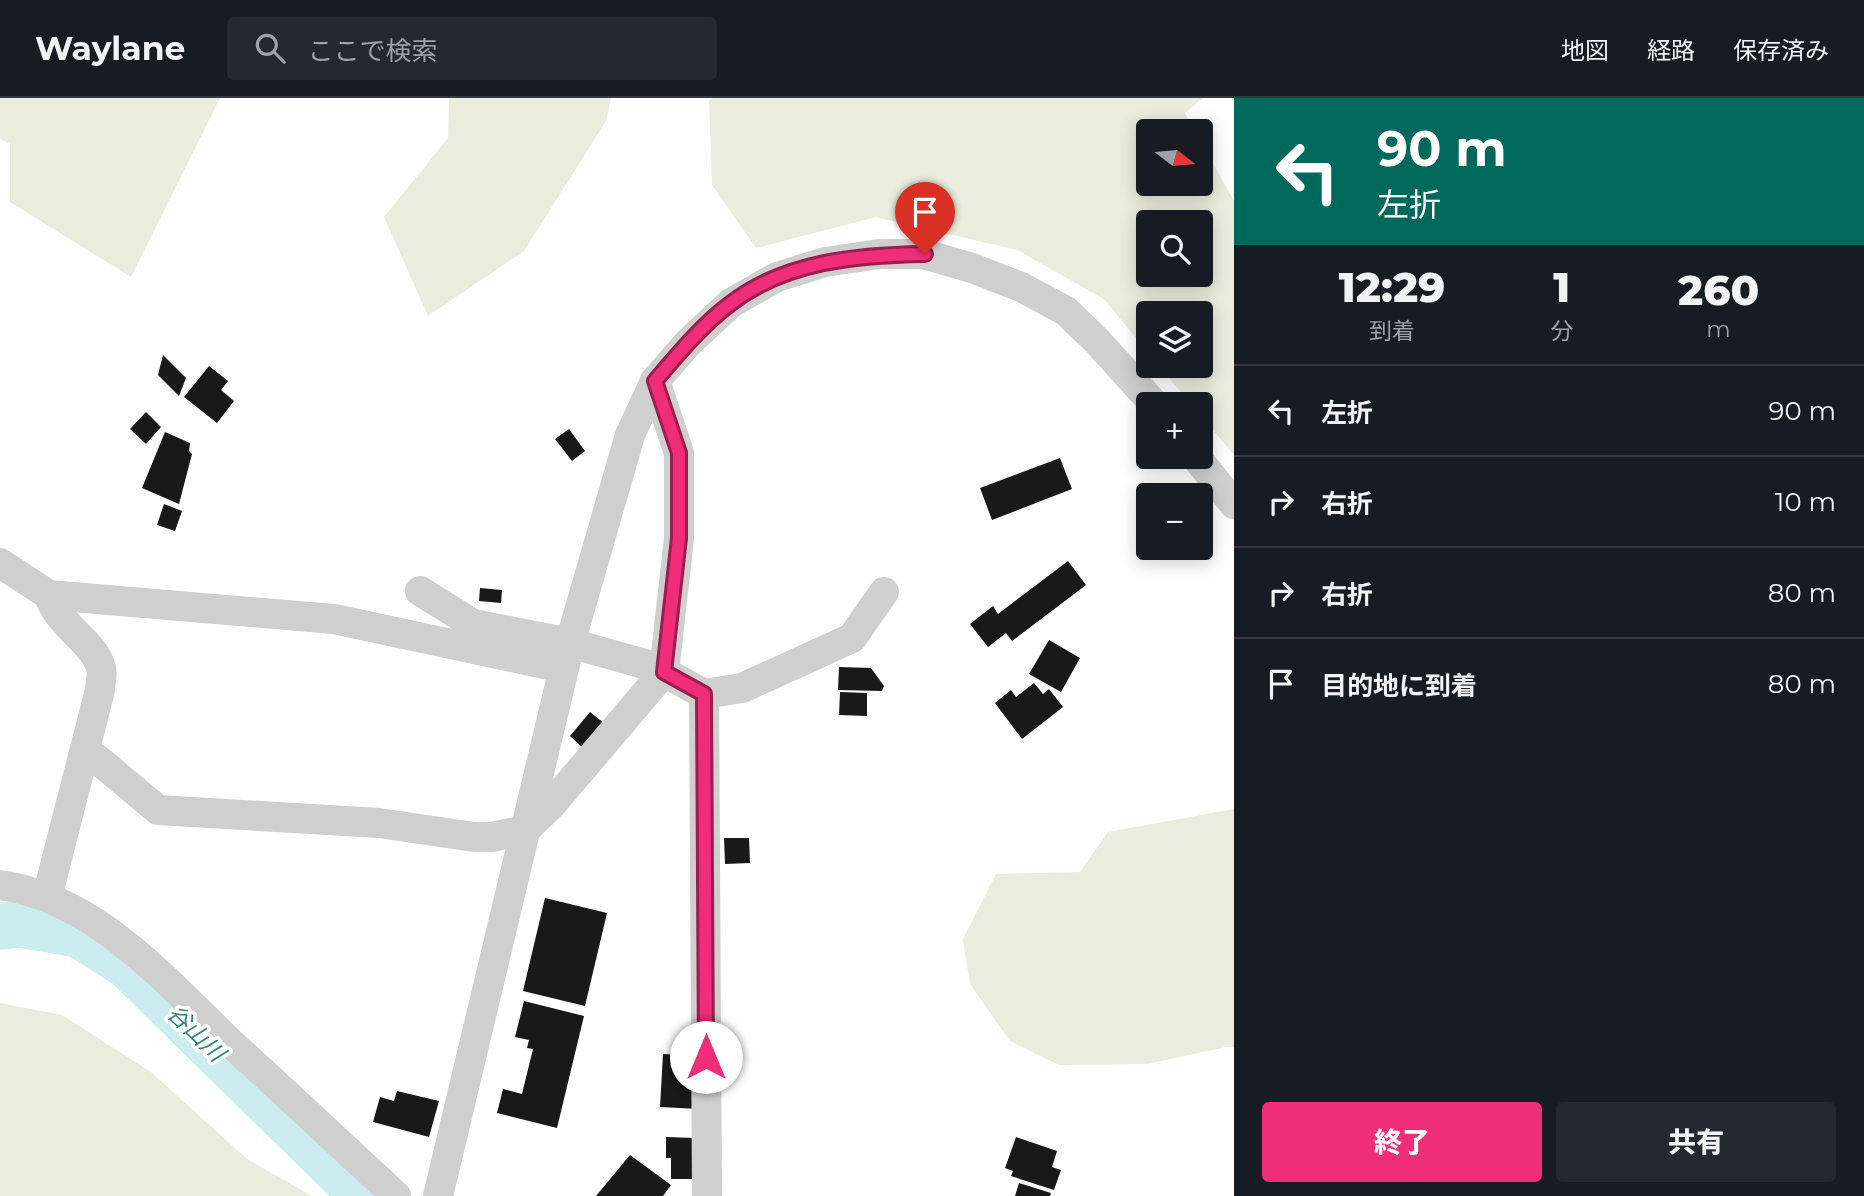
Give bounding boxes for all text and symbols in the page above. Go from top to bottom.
search box [227,17,717,80]
text: Waylane [35,28,185,68]
icon: search [251,29,289,67]
text: ここで検索 [307,35,437,67]
text: 地図 [1561,36,1609,65]
text: 経路 [1647,36,1695,65]
text: 保存済み [1733,36,1829,65]
north arrow [1136,119,1213,196]
map controls [1136,119,1213,560]
text: 90 m [1377,119,1507,178]
icon: left [1262,126,1353,217]
pin [895,182,955,254]
text: 左折 [1377,185,1441,224]
icon: arrive [906,193,944,231]
button: search [1136,210,1213,287]
text: 12:29 [1339,261,1445,313]
text: 1 [1553,261,1570,313]
text: 260 [1678,264,1759,316]
button: layers [1136,301,1213,378]
text: m [1706,315,1731,343]
text: 到着 [1369,317,1415,345]
text: 分 [1550,317,1573,345]
button: + [1136,392,1213,469]
icon: left [1262,392,1300,430]
text: 90 m [1769,395,1836,427]
text: 左折 [1321,397,1373,429]
button: − [1136,483,1213,560]
icon: right [1262,483,1300,521]
text: 10 m [1775,486,1836,518]
text: 右折 [1321,488,1373,520]
icon: right [1262,574,1300,612]
text: 80 m [1768,577,1836,609]
text: 右折 [1321,579,1373,611]
icon: arrive [1262,665,1300,703]
text: 80 m [1768,668,1836,700]
text: 目的地に到着 [1321,670,1477,702]
water label: 谷山川 [161,999,233,1069]
position arrow [669,1020,743,1094]
button: 終了 [1262,1102,1542,1182]
button: 共有 [1556,1102,1836,1182]

